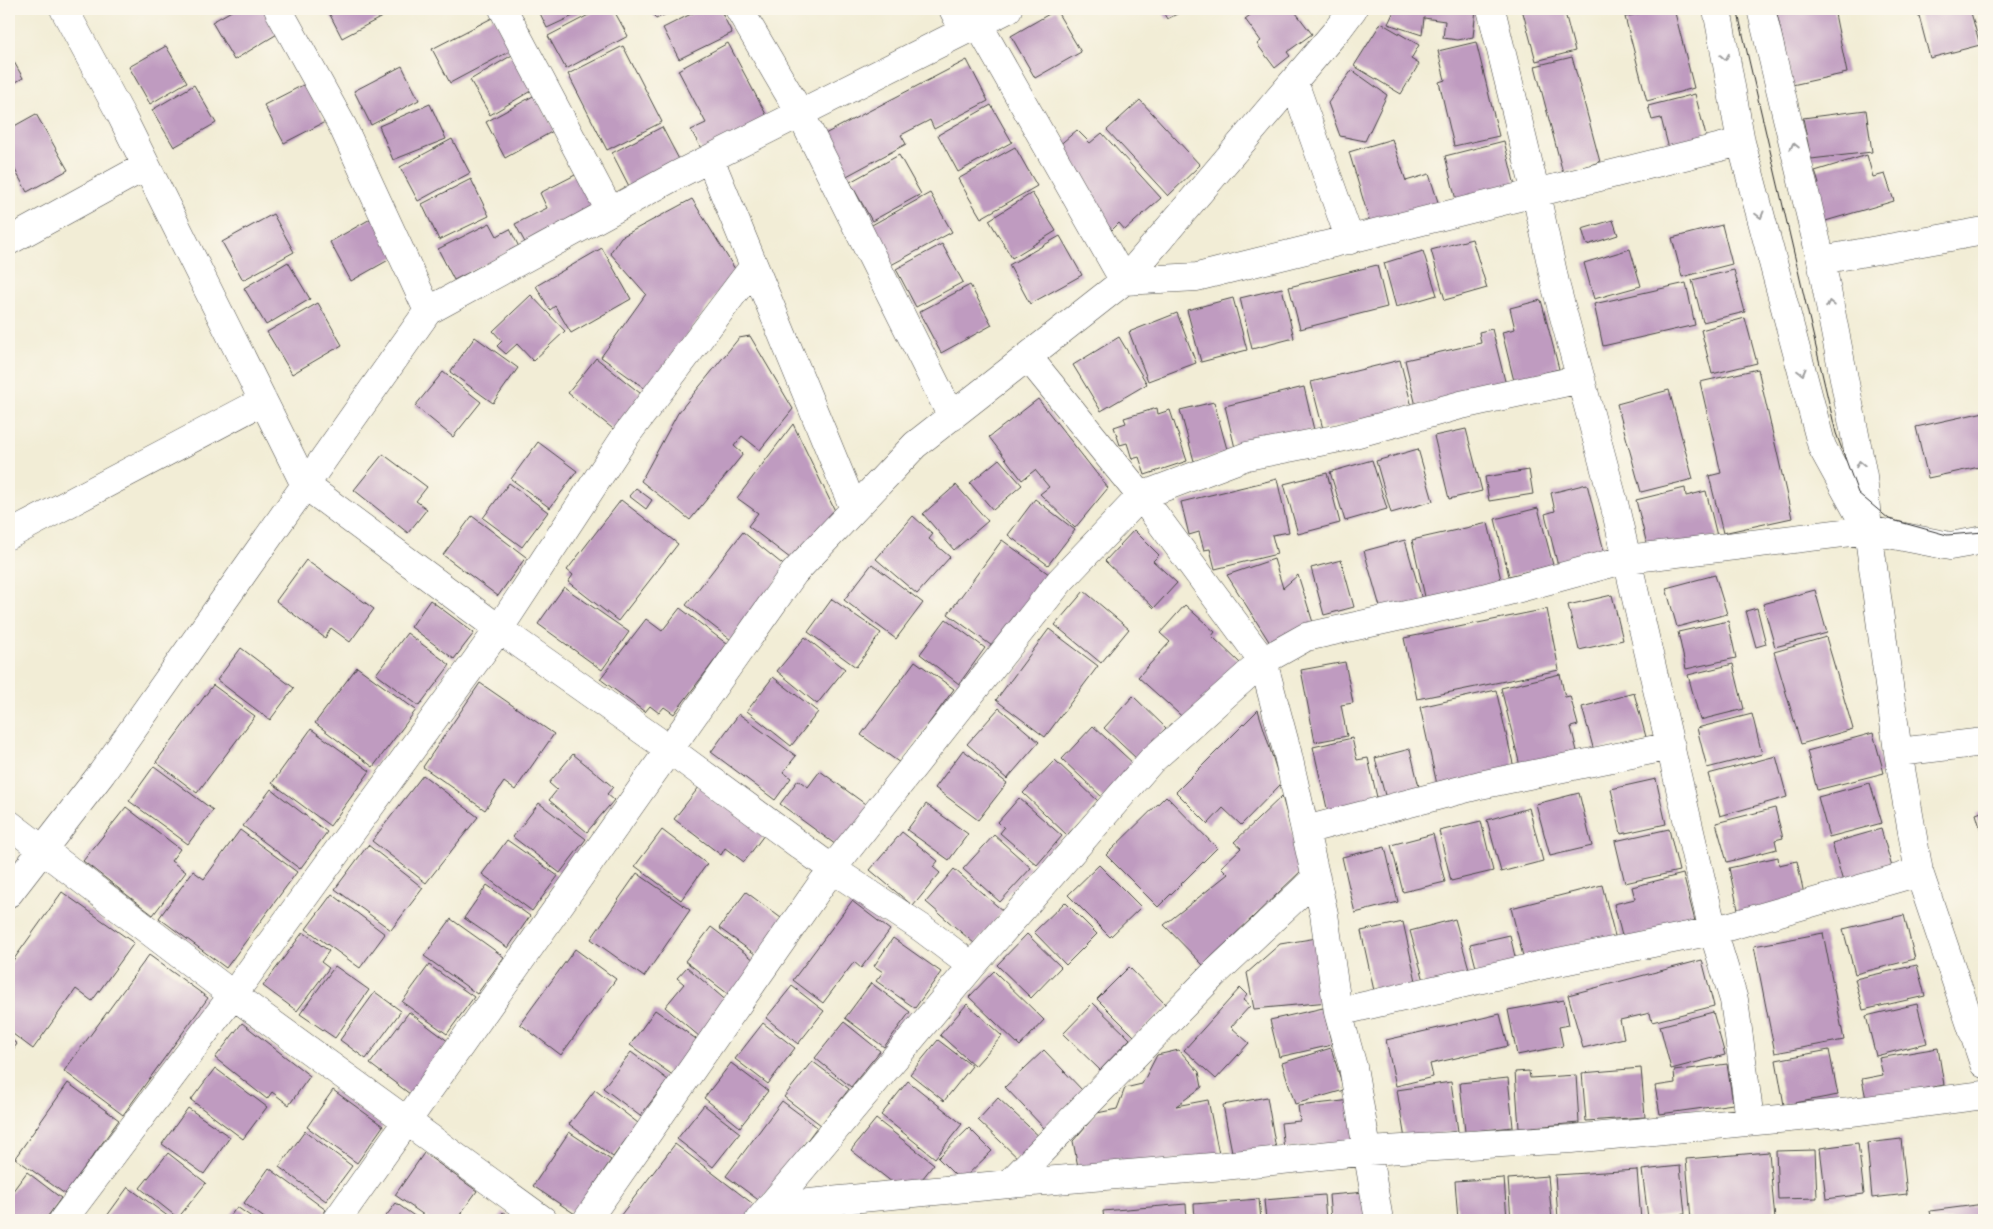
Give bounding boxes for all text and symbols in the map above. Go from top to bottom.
one-way arrow [1720,52,1730,61]
one-way arrow [1789,141,1800,150]
one-way arrow [1754,211,1765,220]
one-way arrow [1825,300,1835,309]
one-way arrow [1796,368,1807,377]
one-way arrow [1856,460,1866,468]

